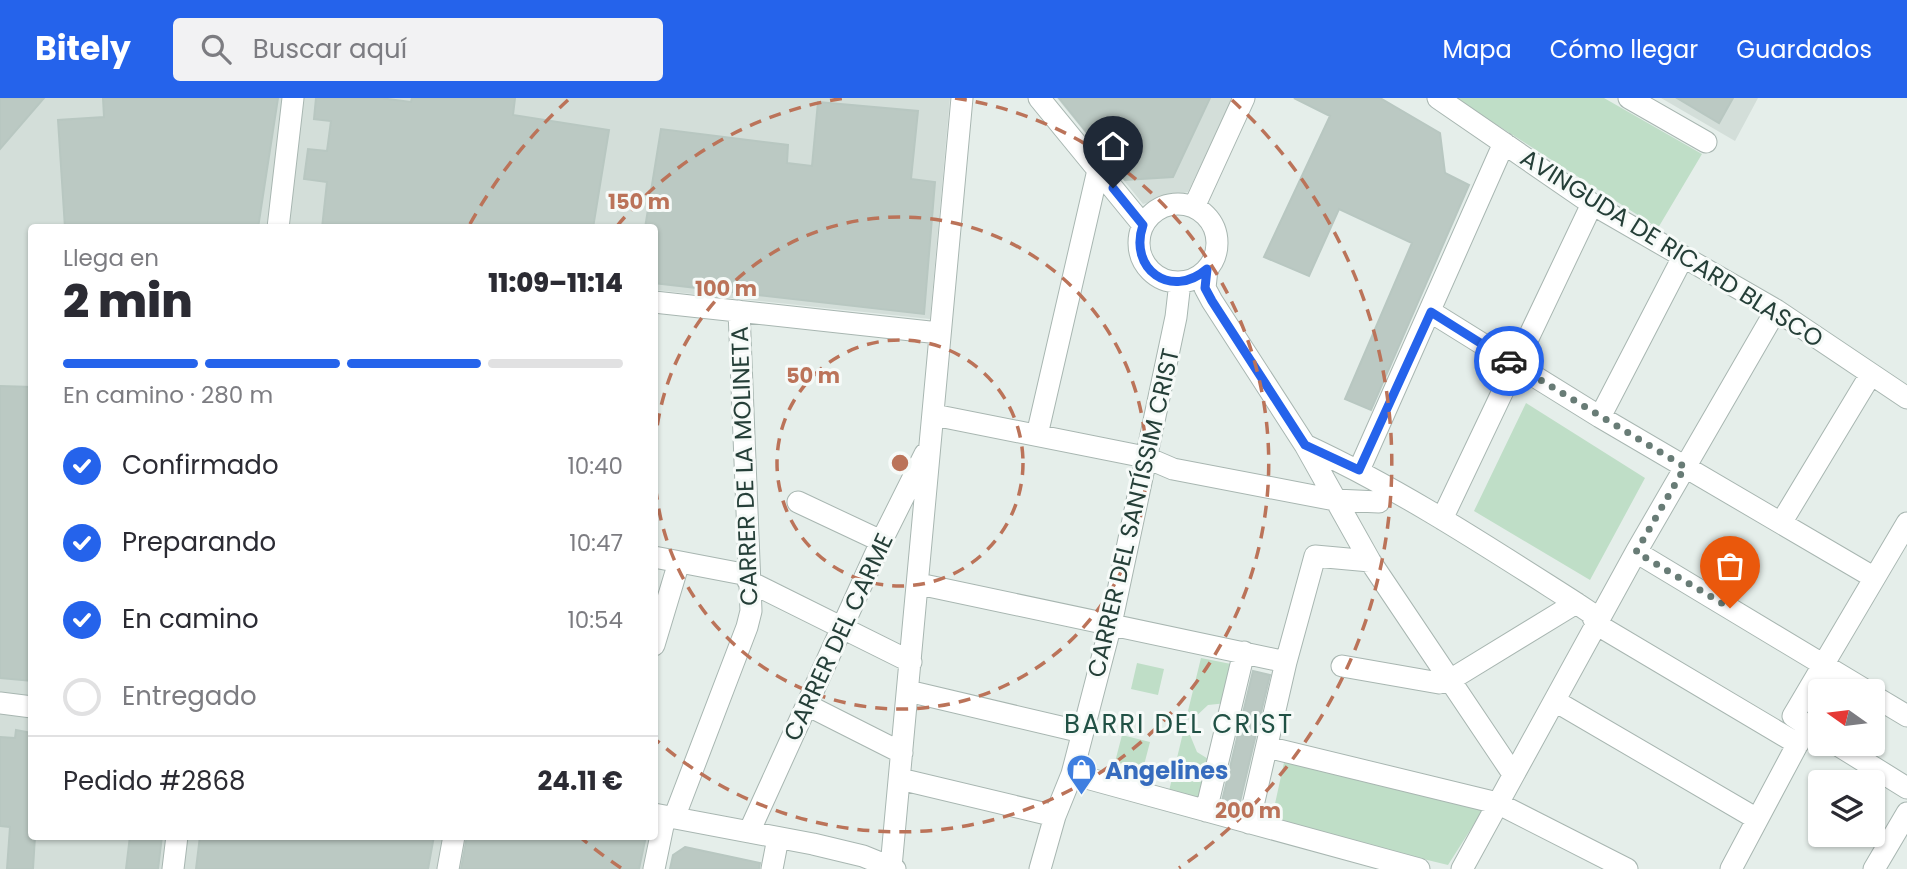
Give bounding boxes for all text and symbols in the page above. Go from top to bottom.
search box [173,18,663,81]
text: Bitely [35,25,131,72]
icon: search [197,30,235,68]
text: Buscar aquí [253,31,407,67]
text: Mapa [1442,33,1512,66]
text: Cómo llegar [1550,33,1698,66]
text: Guardados [1736,33,1872,66]
pin [1083,116,1143,188]
icon: home [1094,127,1132,165]
street label: AVINGUDA DE RICARD BLASCO [1514,141,1830,355]
text: 150 m [608,187,670,216]
text: Llega en [63,242,159,274]
text: 11:09–11:14 [488,265,623,301]
text: 2 min [63,269,193,333]
text: 100 m [695,274,757,303]
street label: CARRER DE LA MOLINETA [723,326,765,606]
courier [1474,326,1544,396]
icon: car [1490,342,1528,380]
street label: CARRER DEL SANTÍSSIM CRIST [1079,345,1187,681]
text: 50 m [786,361,840,390]
text: En camino · 280 m [63,379,273,411]
icon: check [63,447,101,485]
text: Confirmado [122,447,279,483]
text: 10:40 [567,450,623,482]
centre of rings [888,451,912,475]
icon: check [63,524,101,562]
text: Preparando [122,524,276,560]
text: 10:47 [569,527,623,559]
street label: CARRER DEL CARME [775,528,901,746]
pin [1700,536,1760,608]
icon: bag [1711,547,1749,585]
icon: check [63,601,101,639]
text: En camino [122,601,259,637]
text: 10:54 [567,604,623,636]
text: Entregado [122,678,257,714]
north arrow [1808,679,1885,756]
map controls [1808,679,1885,847]
district label: BARRI DEL CRIST [1064,706,1294,742]
shop icon: Angelines [1065,753,1099,797]
place label: Angelines [1105,754,1228,787]
text: Pedido #2868 [63,763,245,799]
text: 24.11 € [537,763,623,799]
button: layers [1808,770,1885,847]
text: 200 m [1215,796,1281,825]

